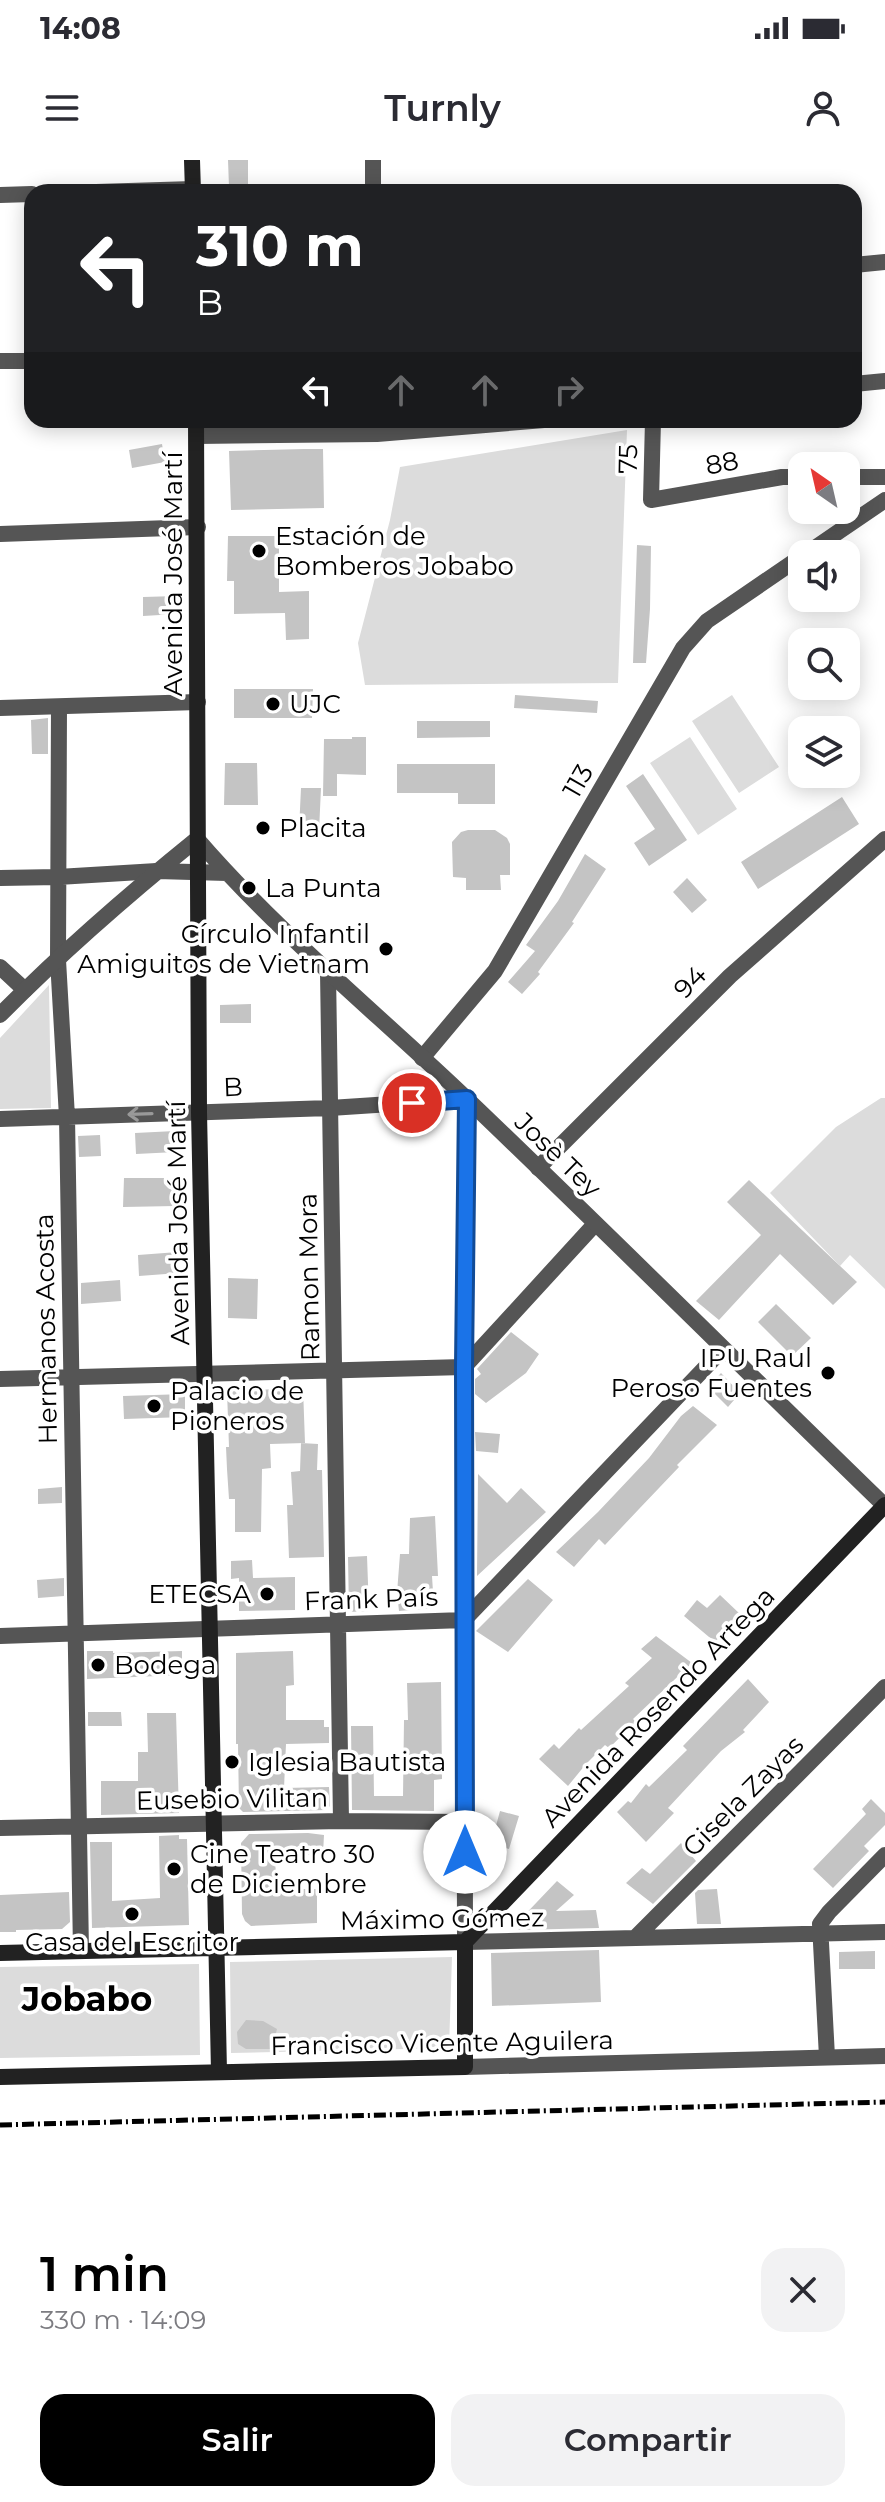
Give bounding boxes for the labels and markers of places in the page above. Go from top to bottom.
place label: Estación de Bomberos Jobabo [275,520,514,582]
marker: Estación de Bomberos Jobabo [250,542,268,560]
place label: UJC [289,688,341,720]
marker: UJC [264,695,282,713]
place label: Placita [279,812,367,844]
marker: Placita [254,819,272,837]
place label: La Punta [265,872,382,904]
marker: La Punta [240,879,258,897]
place label: Círculo Infantil Amiguitos de Vietnam [77,918,370,980]
marker: Círculo Infantil Amiguitos de Vietnam [377,940,395,958]
pin [378,1069,446,1137]
place label: IPU Raul Peroso Fuentes [611,1342,812,1404]
marker: IPU Raul Peroso Fuentes [819,1364,837,1382]
place label: Palacio de Pioneros [170,1375,304,1437]
marker: Palacio de Pioneros [145,1397,163,1415]
place label: ETECSA [148,1578,251,1610]
marker: ETECSA [258,1585,276,1603]
place label: Bodega [114,1649,216,1681]
marker: Bodega [89,1656,107,1674]
place label: Iglesia Bautista [248,1746,446,1778]
marker: Iglesia Bautista [223,1753,241,1771]
place label: Cine Teatro 30 de Diciembre [190,1838,375,1900]
marker: Cine Teatro 30 de Diciembre [165,1860,183,1878]
marker: Casa del Escritor [123,1905,141,1923]
place label: Casa del Escritor [25,1926,239,1958]

